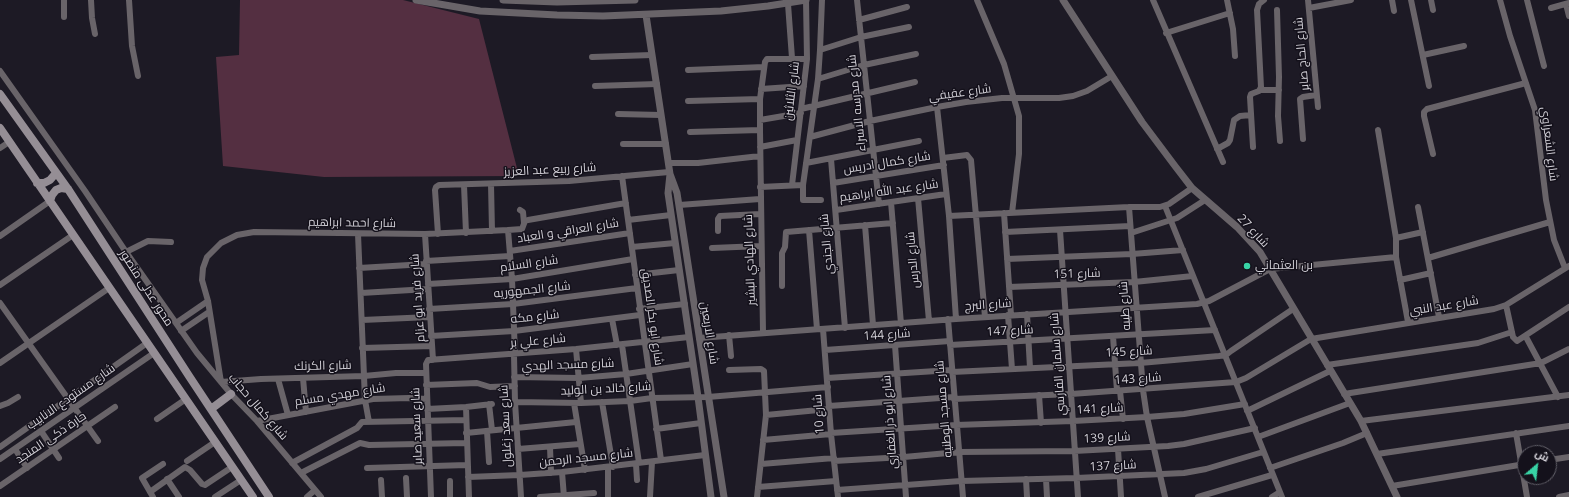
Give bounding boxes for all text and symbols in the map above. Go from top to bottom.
street label: شارع الحاج صابر [1292,17,1312,91]
street label: شارع مدرسه الاسراء [845,54,869,152]
street label: شارع الثلاثين [781,61,803,121]
street label: شارع عفيفي [928,81,992,105]
street label: شارع الشعراوي [1537,106,1561,182]
street label: شارع كمال ادريس [842,149,932,177]
street label: شارع ربيع عبد العزيز [503,160,597,180]
street label: شارع عبد الله ابراهيم [839,177,939,205]
street label: شارع 27 [1234,211,1272,251]
street label: شارع الجندي [817,213,837,275]
street label: شارع الهادي البشير [741,214,759,306]
street label: شارع احمد ابراهيم [308,215,396,231]
street label: شارع العراقي و العباد [516,216,620,246]
street label: شارع الدرس [903,231,923,289]
street label: محور عدلى منصور [116,247,176,329]
street label: شارع فريد ابو عزام [408,253,428,343]
street label: شارع السلام [499,253,559,275]
place label: بن العثماني [1255,259,1313,273]
marker: بن العثماني [1242,261,1252,271]
street label: شارع 151 [1053,266,1101,282]
street label: شارع ابو بكر الصديق [638,268,666,366]
street label: شارع الجمهوريه [493,279,571,301]
street label: شارع طيبه [1116,281,1134,331]
street label: شارع عبد النبي [1408,293,1480,319]
street label: شارع البرج [964,296,1012,314]
street label: شارع الاربعين [697,301,721,365]
street label: شارع مكه [510,307,560,327]
street label: شارع سلمان الفارسي [1047,312,1069,416]
street label: شارع 147 [986,323,1034,339]
street label: شارع 144 [863,326,911,344]
street label: شارع علي بر [509,331,567,351]
street label: شارع 145 [1105,344,1153,360]
street label: شارع مسجد الهدي [521,356,615,374]
street label: شارع الكرنك [294,358,352,374]
street label: شارع مسجد الوطنيه [933,360,955,458]
street label: شارع مستودع الانابيب [24,361,118,433]
street label: شارع 143 [1114,370,1162,388]
street label: شارع كمال حجاب [225,371,291,443]
street label: شارع ابو ذر الغفاري [880,375,900,469]
street label: شارع خالد بن الوليد [560,379,652,399]
street label: شارع مهدي مسلم [293,381,387,409]
street label: شارع سعد زغلول [497,385,515,467]
street label: شارع سعيد صابر [408,387,426,465]
street label: شارع 10 [810,394,828,434]
street label: شارع 141 [1076,401,1124,417]
street label: حارة ذكى المنجد [13,409,89,467]
street label: شارع 139 [1083,430,1131,446]
north arrow [1517,445,1557,485]
text: ش [1533,445,1552,465]
street label: شارع مسجد الرحمن [538,446,634,470]
street label: شارع 137 [1089,458,1137,474]

